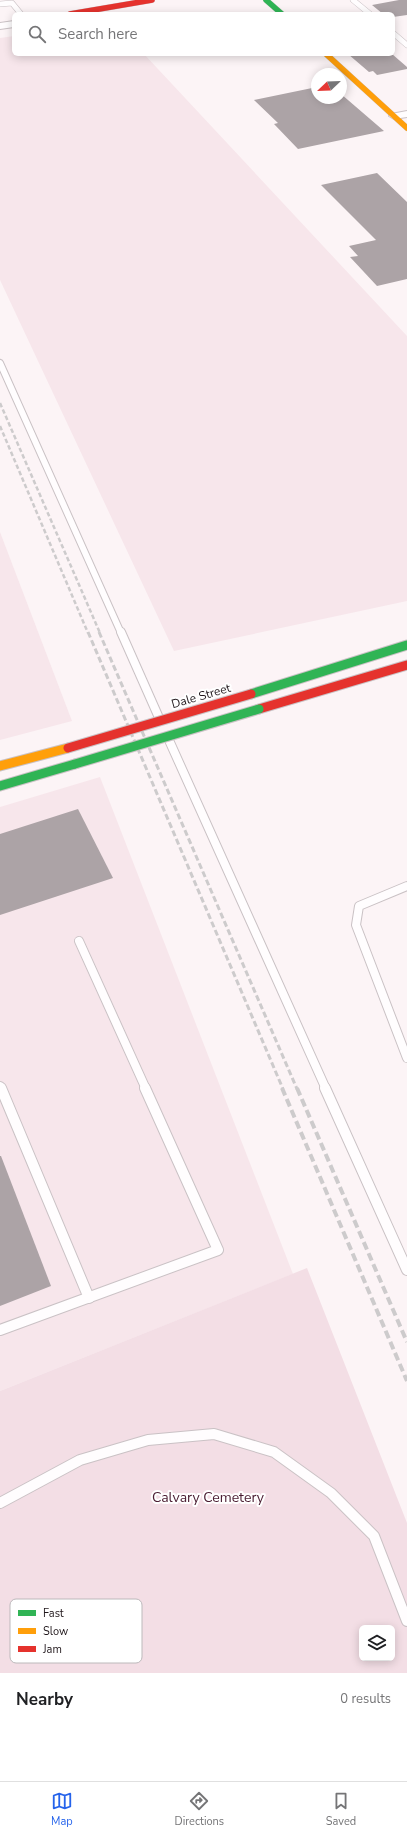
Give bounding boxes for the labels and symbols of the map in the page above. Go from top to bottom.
north arrow [311,68,347,104]
street label: Dale Street [169,680,233,712]
park label: Calvary Cemetery [152,1488,265,1507]
legend [10,1599,142,1663]
text: Fast [43,1606,64,1621]
text: Slow [43,1624,68,1639]
text: Jam [42,1642,62,1657]

